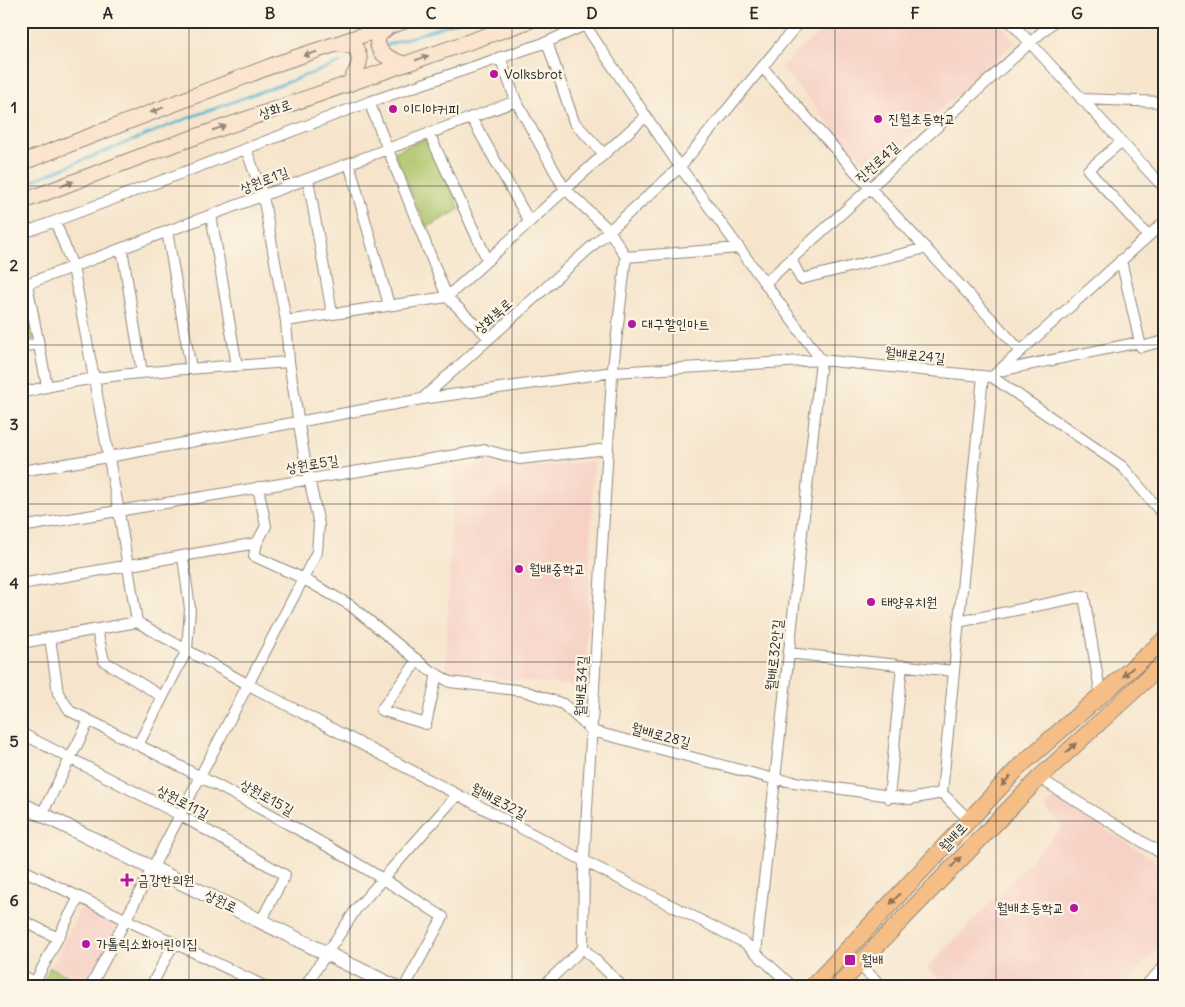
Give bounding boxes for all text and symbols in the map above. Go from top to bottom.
text: A [103,3,113,23]
text: B [265,3,276,23]
text: C [426,3,437,23]
text: D [586,3,598,23]
text: E [749,3,759,23]
text: F [910,3,920,23]
text: G [1071,3,1083,23]
one-way arrow [302,50,317,58]
one-way arrow [415,53,430,61]
place label: Volksbrot [504,65,563,83]
marker: Volksbrot [488,68,500,80]
street label: 상화로 [256,95,294,123]
text: 1 [11,97,17,117]
place label: 이디야커피 [403,100,459,118]
marker: 이디야커피 [387,103,399,115]
one-way arrow [150,107,165,115]
place label: 진월초등학교 [888,110,956,128]
marker: 진월초등학교 [872,113,884,125]
one-way arrow [212,124,227,132]
street label: 진천로4길 [851,137,903,186]
street label: 상원로1길 [237,162,292,197]
one-way arrow [60,180,75,188]
text: 2 [10,255,19,275]
street label: 상화북로 [470,294,516,338]
place label: 대구할인마트 [642,315,710,333]
marker: 대구할인마트 [626,318,638,330]
street label: 월배로24길 [884,343,947,367]
text: 3 [9,414,19,434]
street label: 상원로5길 [284,451,340,477]
place label: 월배중학교 [529,560,585,578]
marker: 월배중학교 [513,563,525,575]
text: 4 [9,573,19,593]
place label: 태양유치원 [881,593,937,611]
marker: 태양유치원 [865,596,877,608]
street label: 월배로32안길 [761,618,787,692]
street label: 월배로34길 [570,654,592,717]
one-way arrow [1121,667,1134,678]
street label: 월배로28길 [629,718,693,752]
text: 5 [9,731,19,751]
one-way arrow [1065,742,1078,753]
one-way arrow [1000,774,1012,786]
street label: 상원로15길 [237,775,298,819]
street label: 월배로32길 [468,779,531,824]
street label: 상원로11길 [154,781,213,823]
street label: 월배로 [935,819,971,855]
one-way arrow [950,856,962,868]
place label: 금강한의원 [138,871,194,889]
marker: 금강한의원 [120,873,134,887]
street label: 상원로 [202,886,240,916]
text: 6 [9,890,19,910]
one-way arrow [889,892,901,904]
place label: 월배초등학교 [996,899,1064,917]
marker: 월배초등학교 [1068,902,1080,914]
place label: 가톨릭소화어린이집 [96,935,197,953]
marker: 가톨릭소화어린이집 [80,938,92,950]
place label: 월배 [861,951,884,969]
marker: 월배 [843,953,857,967]

